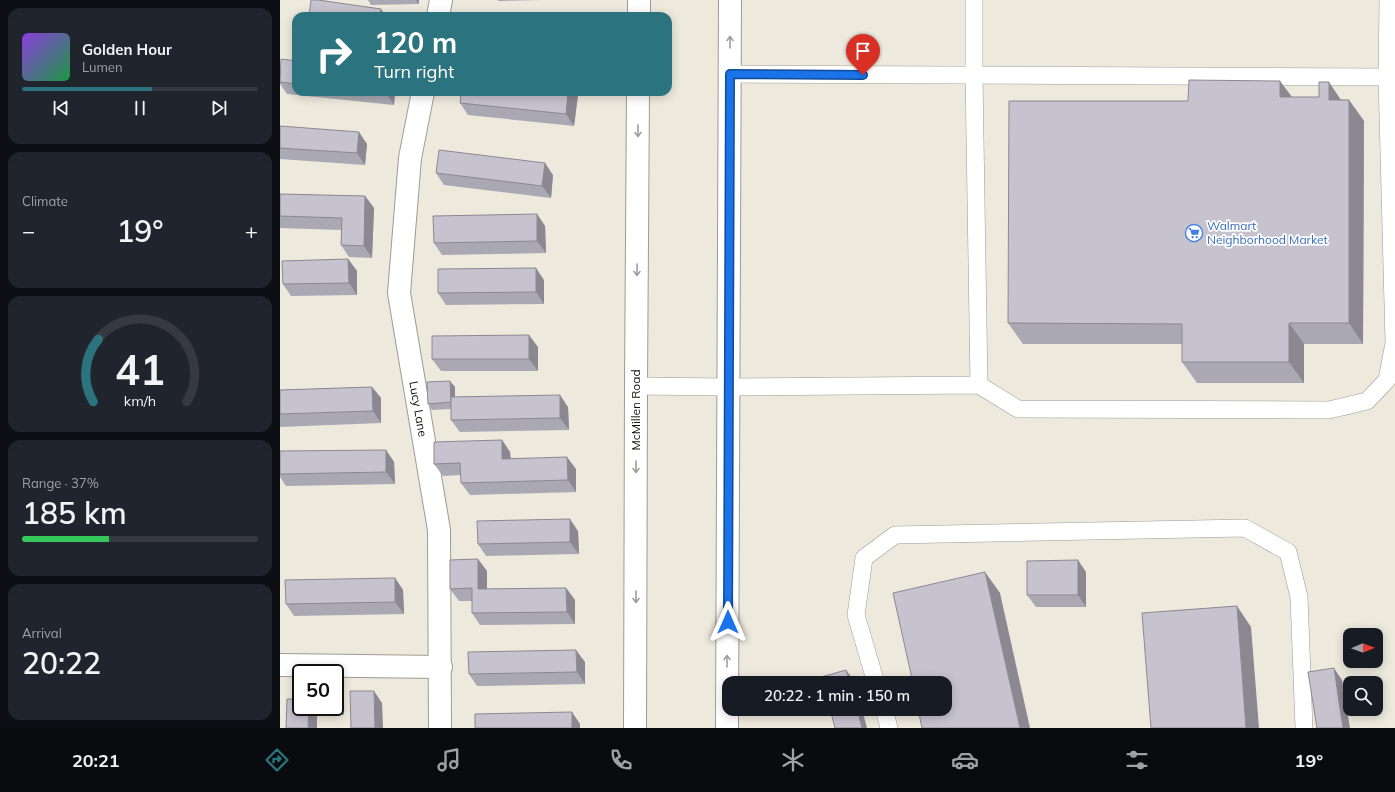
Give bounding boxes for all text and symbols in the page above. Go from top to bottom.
text: 120 m [374,25,457,60]
icon: right [308,28,360,80]
pin [846,34,880,75]
one-way arrow [726,36,734,49]
text: Golden Hour [82,40,172,59]
icon: arrive [852,40,874,62]
text: Lumen [82,59,123,75]
text: Turn right [374,60,454,83]
icon: previous [50,97,72,119]
icon: pause [129,97,151,119]
icon: next [208,97,230,119]
one-way arrow [634,124,642,137]
text: Climate [22,193,68,209]
text: 19° [116,212,164,250]
text: − [22,217,35,245]
text: + [245,217,258,245]
place label: Walmart Neighborhood Market [1207,218,1328,247]
supermarket icon: Walmart Neighborhood Market [1184,223,1204,243]
one-way arrow [633,263,641,276]
text: 41 [115,343,165,395]
street label: McMillen Road [628,369,643,451]
street label: Lucy Lane [406,380,431,438]
text: km/h [124,392,156,410]
one-way arrow [632,460,640,473]
text: Range · 37% [22,475,99,491]
text: 185 km [22,494,127,532]
one-way arrow [632,590,640,603]
position arrow [707,601,749,643]
text: Arrival [22,625,62,641]
north arrow [1343,628,1383,668]
map controls [1343,628,1383,716]
text: 20:22 [22,644,101,682]
one-way arrow [723,655,731,668]
speed limit sign: 50 [292,664,344,716]
button: search [1343,676,1383,716]
text: 20:22 · 1 min · 150 m [764,686,910,705]
icon: directions [263,746,291,774]
icon: music [435,746,463,774]
icon: phone [607,746,635,774]
icon: climate [779,746,807,774]
icon: car [951,746,979,774]
icon: filters [1123,746,1151,774]
text: 20:21 [72,749,120,772]
text: 19° [1295,749,1323,772]

